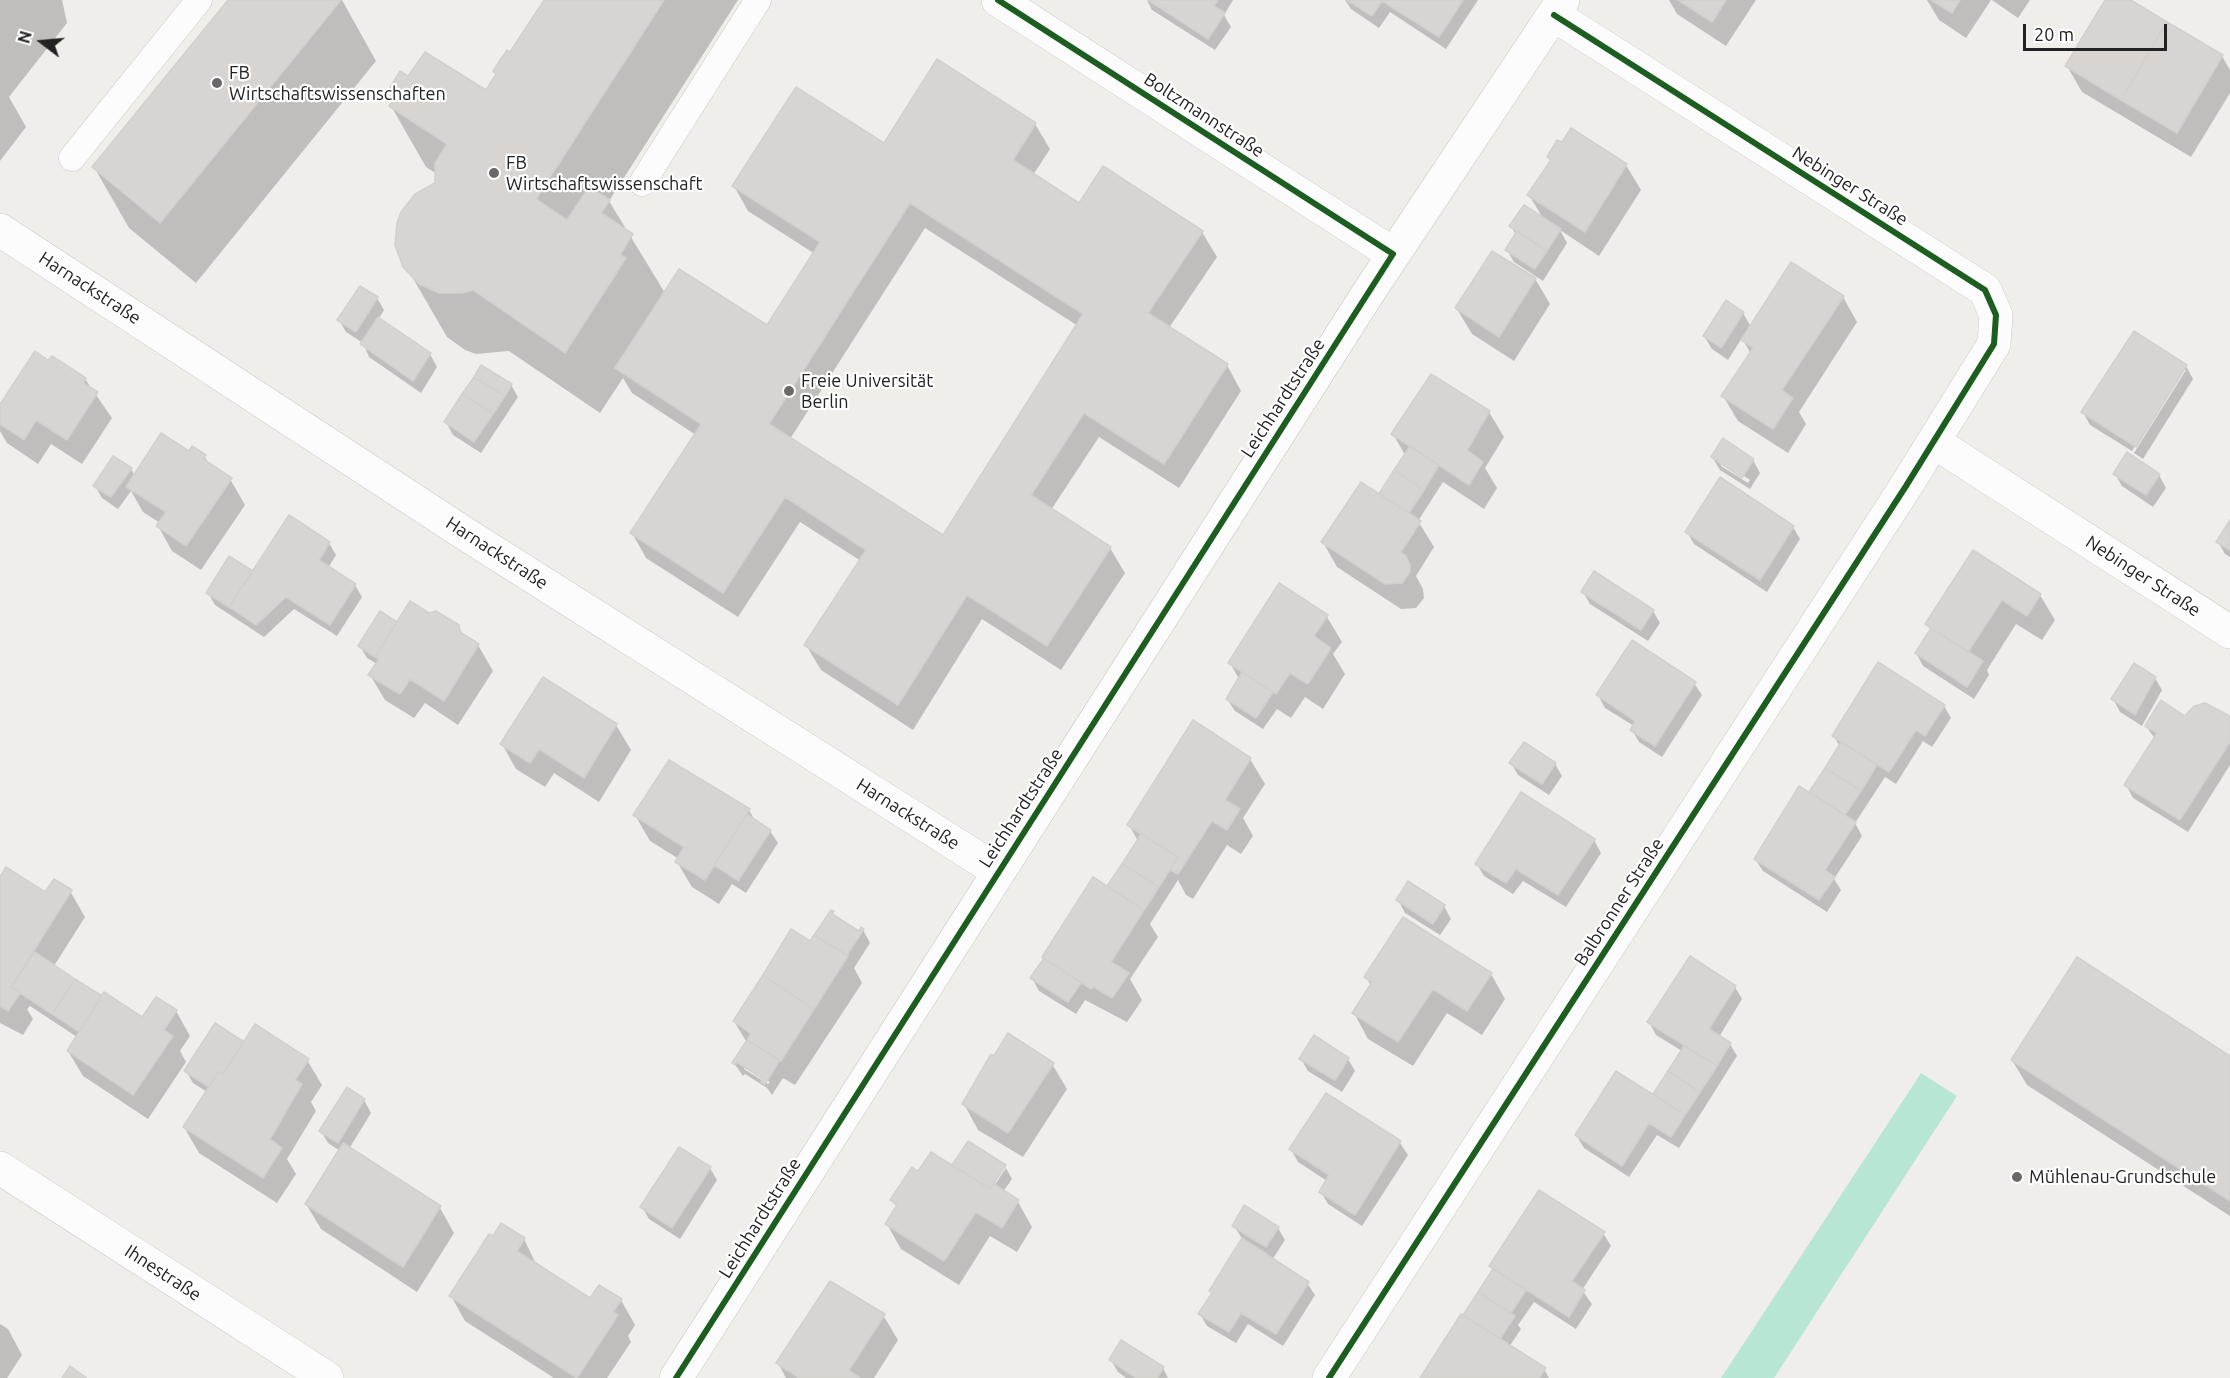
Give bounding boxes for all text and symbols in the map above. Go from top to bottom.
north arrow [12,12,72,72]
scale bar [2026,12,2170,50]
text: 20 m [2034,24,2074,44]
text: N [14,29,35,45]
place label: FB Wirtschaftswissenschaften [229,62,446,104]
street label: Boltzmannstraße [1140,68,1268,162]
marker: FB Wirtschaftswissenschaften [210,76,224,90]
street label: Nebinger Straße [1788,142,1912,230]
place label: FB Wirtschaftswissenschaft [506,152,703,195]
marker: FB Wirtschaftswissenschaft [487,166,501,180]
street label: Harnackstraße [35,247,145,329]
street label: Leichhardtstraße [1236,334,1330,462]
place label: Freie Universität Berlin [801,370,933,412]
marker: Freie Universität Berlin [782,384,796,398]
street label: Harnackstraße [442,512,552,594]
street label: Nebinger Straße [2082,531,2204,621]
street label: Leichhardtstraße [974,744,1068,872]
street label: Harnackstraße [853,774,963,854]
street label: Balbronner Straße [1570,834,1668,970]
street label: Leichhardtstraße [714,1154,806,1282]
place label: Mühlenau-Grundschule [2029,1166,2216,1188]
marker: Mühlenau-Grundschule [2010,1170,2024,1184]
street label: Ihnestraße [121,1240,205,1306]

